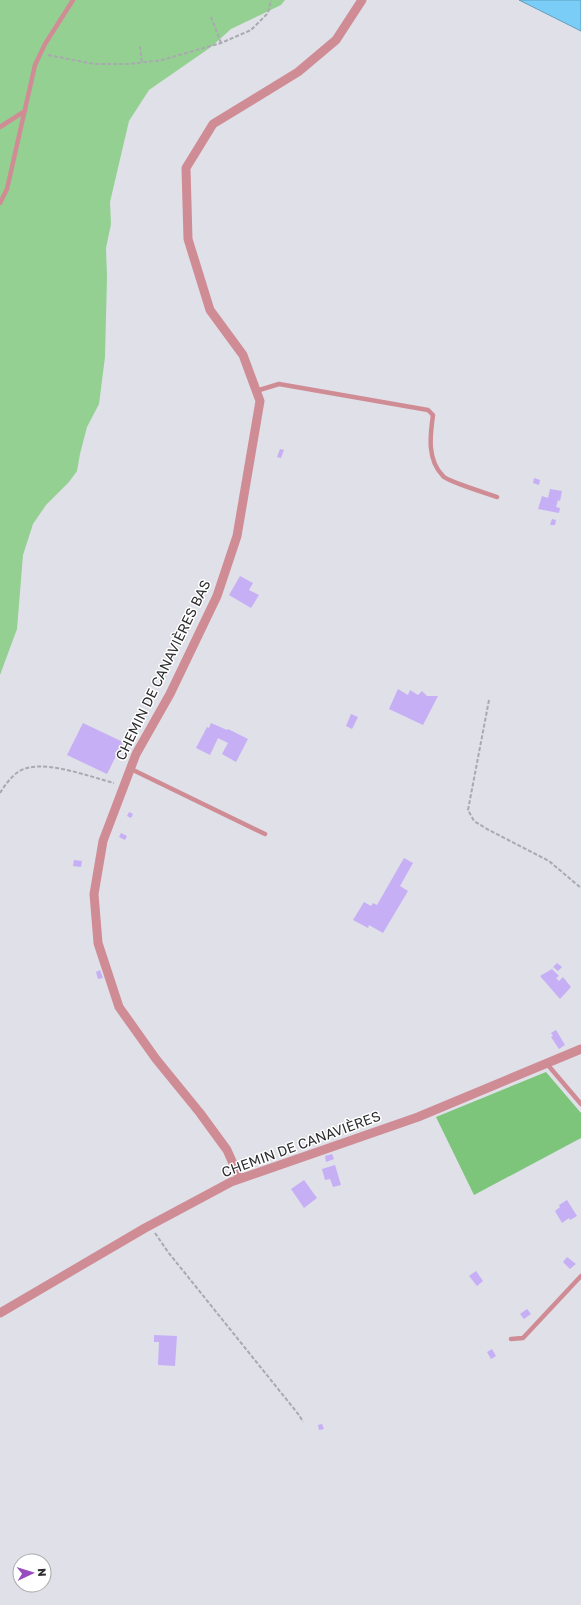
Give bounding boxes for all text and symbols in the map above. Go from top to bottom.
street label: CHEMIN DE CANAVIÈRES BAS [111,577,214,763]
street label: CHEMIN DE CANAVIÈRES [219,1107,383,1180]
north arrow [12,1553,52,1593]
text: N [36,1568,49,1577]

